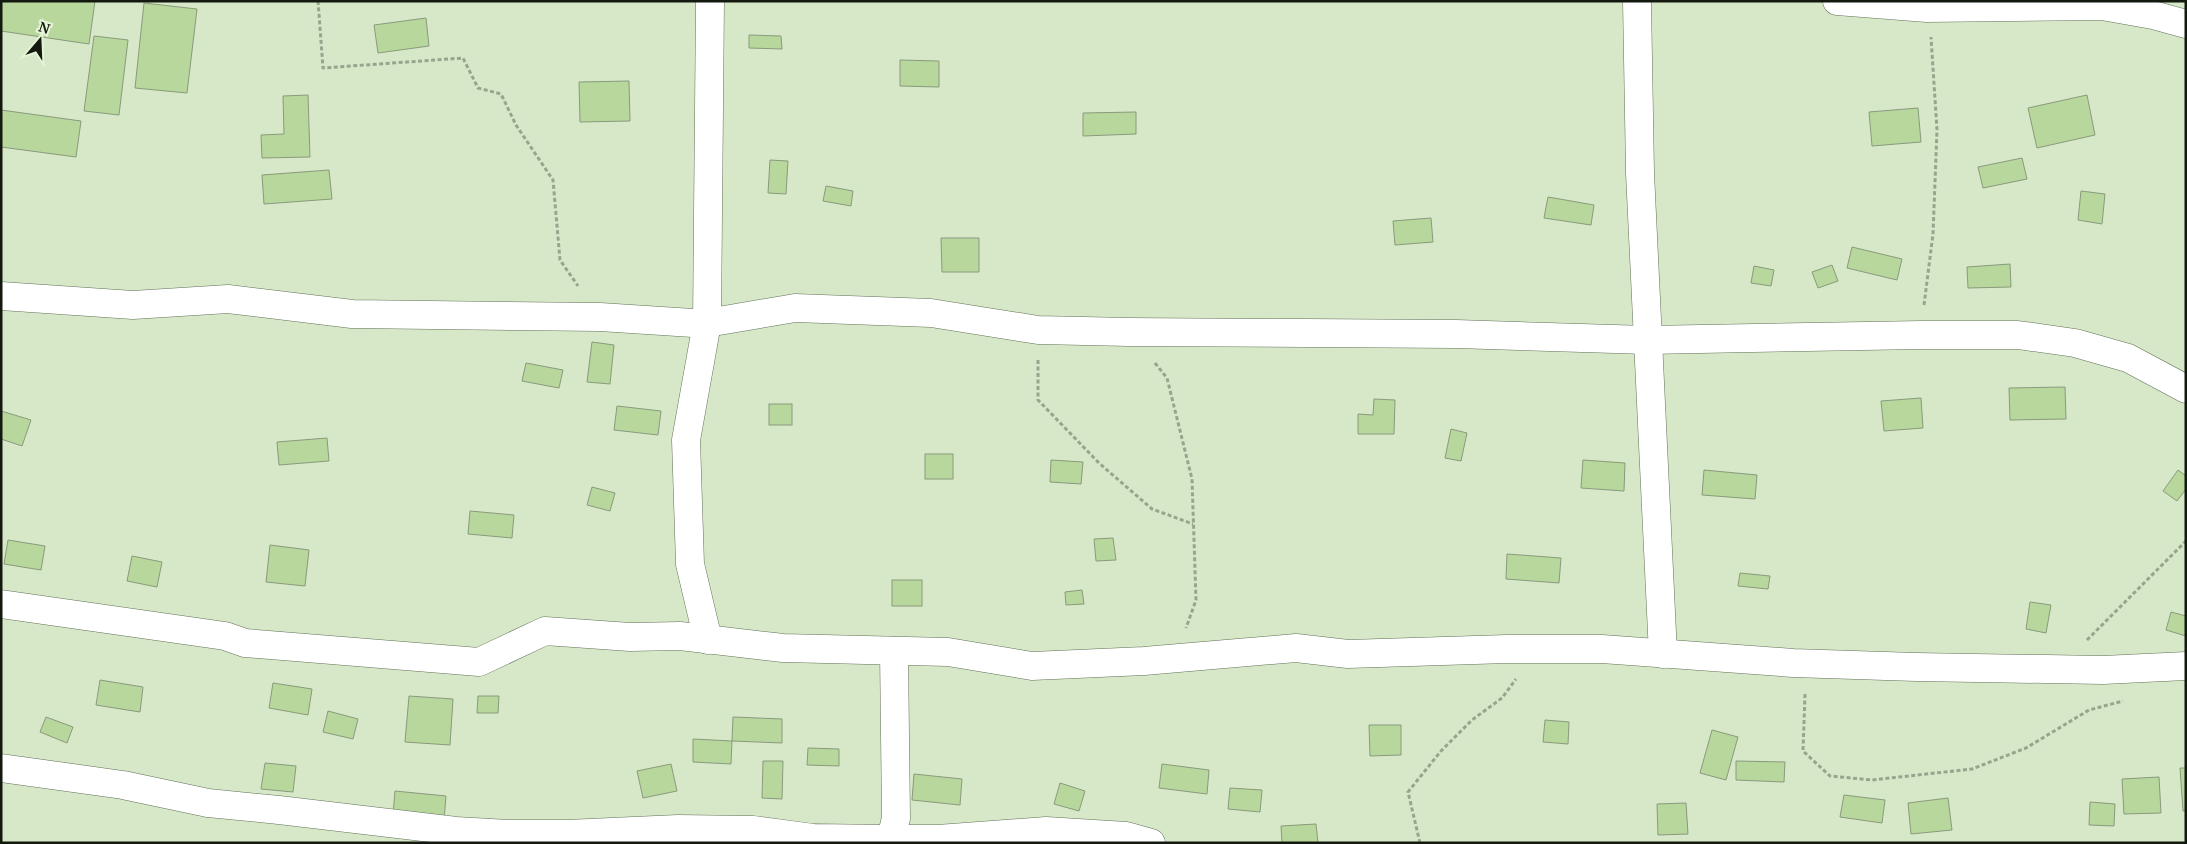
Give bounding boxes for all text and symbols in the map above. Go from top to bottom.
north arrow [15,15,65,65]
text: N [36,16,53,38]

